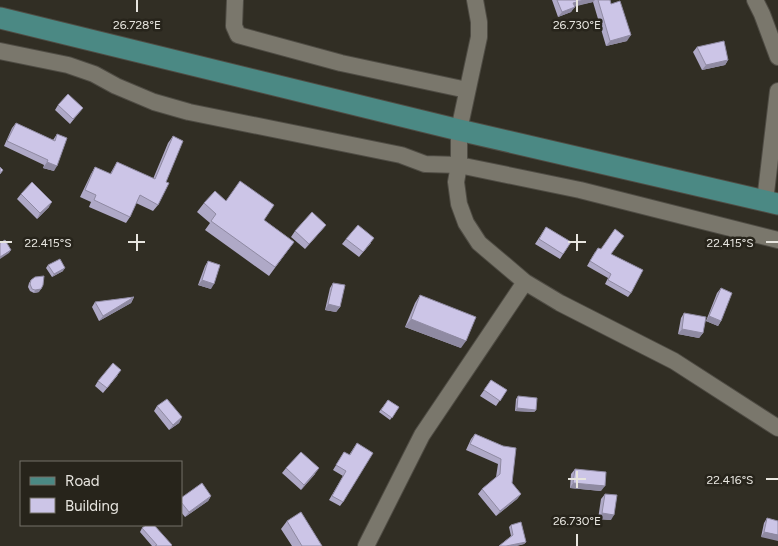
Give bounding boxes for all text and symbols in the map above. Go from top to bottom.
text: 26.728°E [113,18,161,32]
text: 26.730°E [553,18,601,32]
text: 22.415°S [24,236,72,250]
text: 22.415°S [706,236,754,250]
legend [20,461,182,526]
text: Road [65,472,100,490]
text: 22.416°S [707,473,753,487]
text: Building [65,497,119,515]
text: 26.730°E [553,514,601,528]

